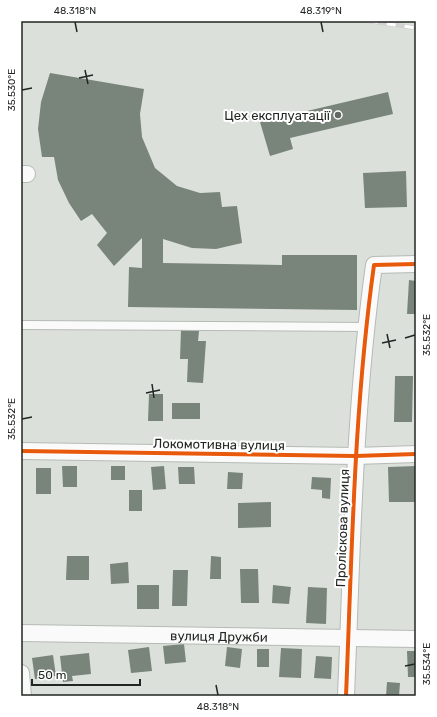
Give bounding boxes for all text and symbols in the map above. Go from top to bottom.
text: 48.318°N [54,5,96,17]
text: 48.319°N [300,5,342,17]
text: 35.530°E [6,69,18,111]
place label: Цех експлуатації [224,108,331,123]
marker: Цех експлуатації [333,110,343,120]
text: 35.532°E [421,314,433,356]
text: 35.532°E [6,398,18,440]
street label: Локомотивна вулиця [153,436,285,453]
street label: Проліскова вулиця [333,468,352,588]
street label: вулиця Дружби [170,628,268,645]
text: 35.534°E [421,643,433,685]
scale bar [32,661,140,687]
text: 50 m [38,668,66,682]
text: 48.318°N [197,701,239,713]

